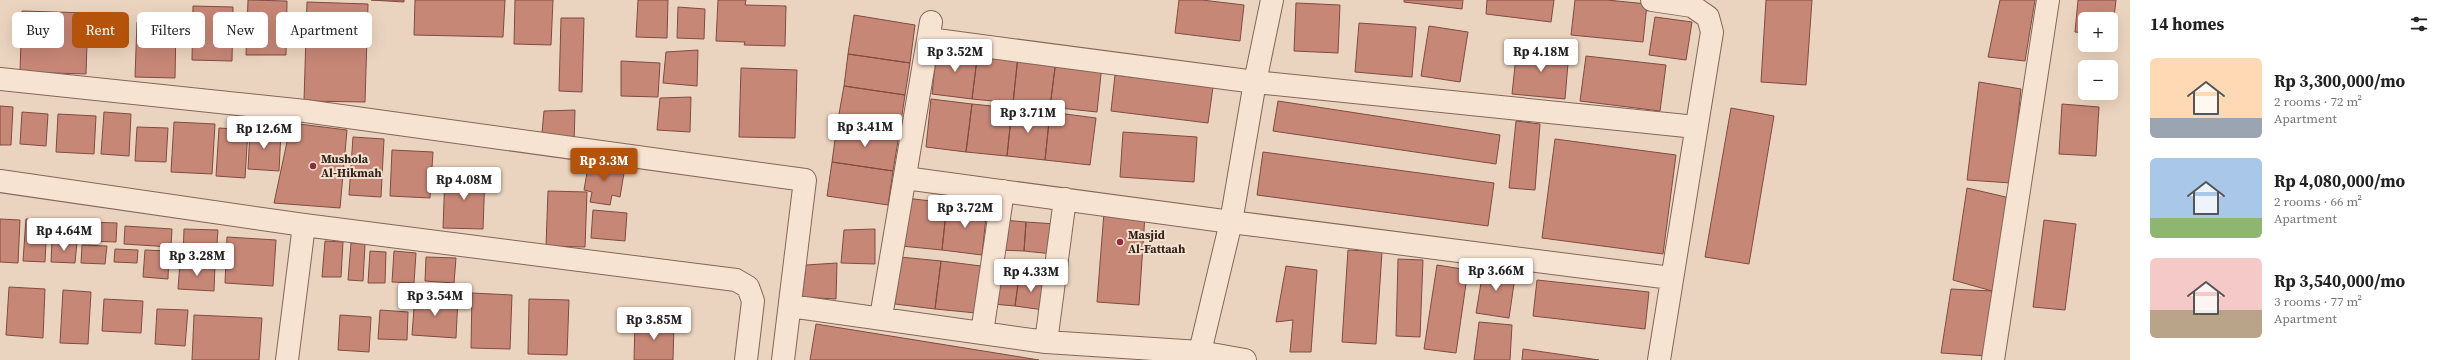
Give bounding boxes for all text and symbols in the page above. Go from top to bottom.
chip: Buy [12,12,64,48]
chip: Rent [72,12,129,48]
chip: Filters [137,12,205,48]
chip: New [213,12,268,48]
chip: Apartment [276,12,372,48]
map controls [2078,12,2118,100]
button: + [2078,12,2118,52]
text: 14 homes [2150,12,2224,36]
icon: filters [2408,13,2430,35]
pin: Rp 3.52M [914,39,996,73]
pin: Rp 4.18M [1500,39,1582,73]
text: Rp 3.52M [927,43,983,60]
text: Rp 4.18M [1513,43,1569,60]
button: − [2078,60,2118,100]
text: Rp 3,300,000/mo [2274,69,2405,93]
icon: home [2182,74,2230,122]
text: 2 rooms · 72 m² [2274,93,2362,110]
pin: Rp 3.71M [987,100,1069,134]
text: Rp 3.71M [1000,104,1056,121]
text: Apartment [2274,110,2337,127]
pin: Rp 3.41M [824,114,906,148]
pin: Rp 12.6M [223,116,305,150]
text: Rp 3.41M [837,118,893,135]
text: Rp 12.6M [236,120,292,137]
pin: Rp 3.3M [567,148,641,182]
place label: Mushola Al-Hikmah [321,151,382,181]
text: Rp 3.3M [579,152,629,169]
marker: Mushola Al-Hikmah [308,161,318,171]
pin: Rp 4.08M [423,167,505,201]
text: Rp 4,080,000/mo [2274,169,2405,193]
text: Rp 4.08M [436,171,492,188]
icon: home [2182,174,2230,222]
text: 2 rooms · 66 m² [2274,193,2362,210]
pin: Rp 3.72M [924,195,1006,229]
text: Rp 3.72M [937,199,993,216]
text: Apartment [2274,210,2337,227]
pin: Rp 4.64M [23,218,105,252]
text: Rp 4.64M [36,222,92,239]
place label: Masjid Al-Fattaah [1128,227,1186,257]
marker: Masjid Al-Fattaah [1115,237,1125,247]
pin: Rp 3.28M [156,243,238,277]
text: Rp 3.28M [169,247,225,264]
pin: Rp 3.66M [1455,258,1537,292]
pin: Rp 4.33M [990,259,1072,293]
text: Rp 3.66M [1468,262,1524,279]
text: Rp 4.33M [1003,263,1059,280]
text: Rp 3,540,000/mo [2274,269,2405,293]
icon: home [2182,274,2230,322]
pin: Rp 3.54M [394,283,476,317]
text: Rp 3.54M [407,287,463,304]
text: 3 rooms · 77 m² [2274,293,2362,310]
pin: Rp 3.85M [613,307,695,341]
text: Apartment [2274,310,2337,327]
text: Rp 3.85M [626,311,682,328]

